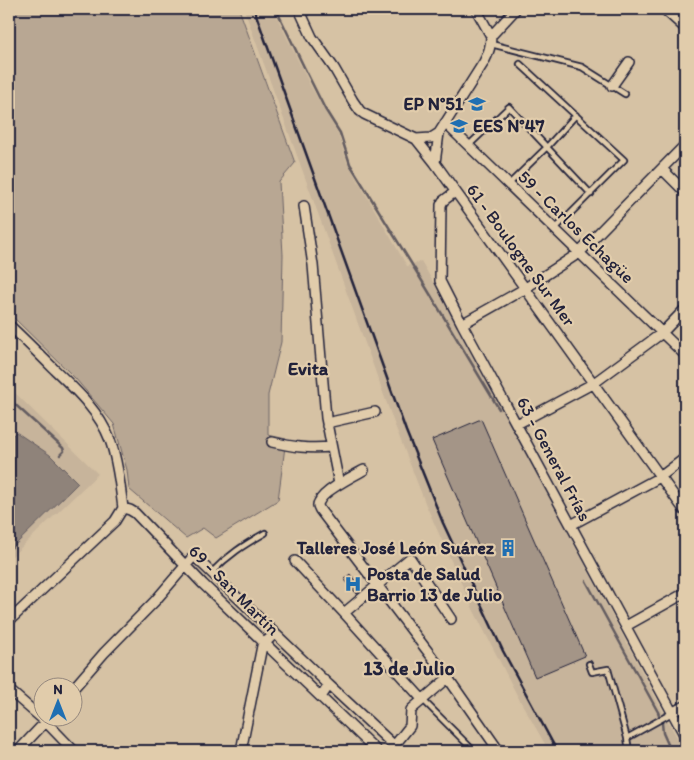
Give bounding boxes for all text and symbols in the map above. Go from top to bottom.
place label: EP N°51 [403,93,464,115]
school or university icon: EP N°51 [467,94,487,114]
place label: EES N°47 [473,115,544,137]
school or university icon: EES N°47 [449,116,469,136]
street label: 59 - Carlos Echagüe [513,166,639,288]
street label: 61 - Boulogne Sur Mer [462,179,580,331]
district label: Evita [288,357,329,380]
street label: 63 - General Frías [512,393,596,525]
place label: Talleres José León Suárez [296,537,495,559]
building icon: Talleres José León Suárez [498,538,518,558]
street label: 69 - San Martín [184,540,284,640]
place label: Posta de Salud Barrio 13 de Julio [367,563,502,606]
hospital icon: Posta de Salud Barrio 13 de Julio [343,574,363,594]
district label: 13 de Julio [363,656,455,680]
north arrow [32,678,82,728]
text: N [53,681,63,698]

